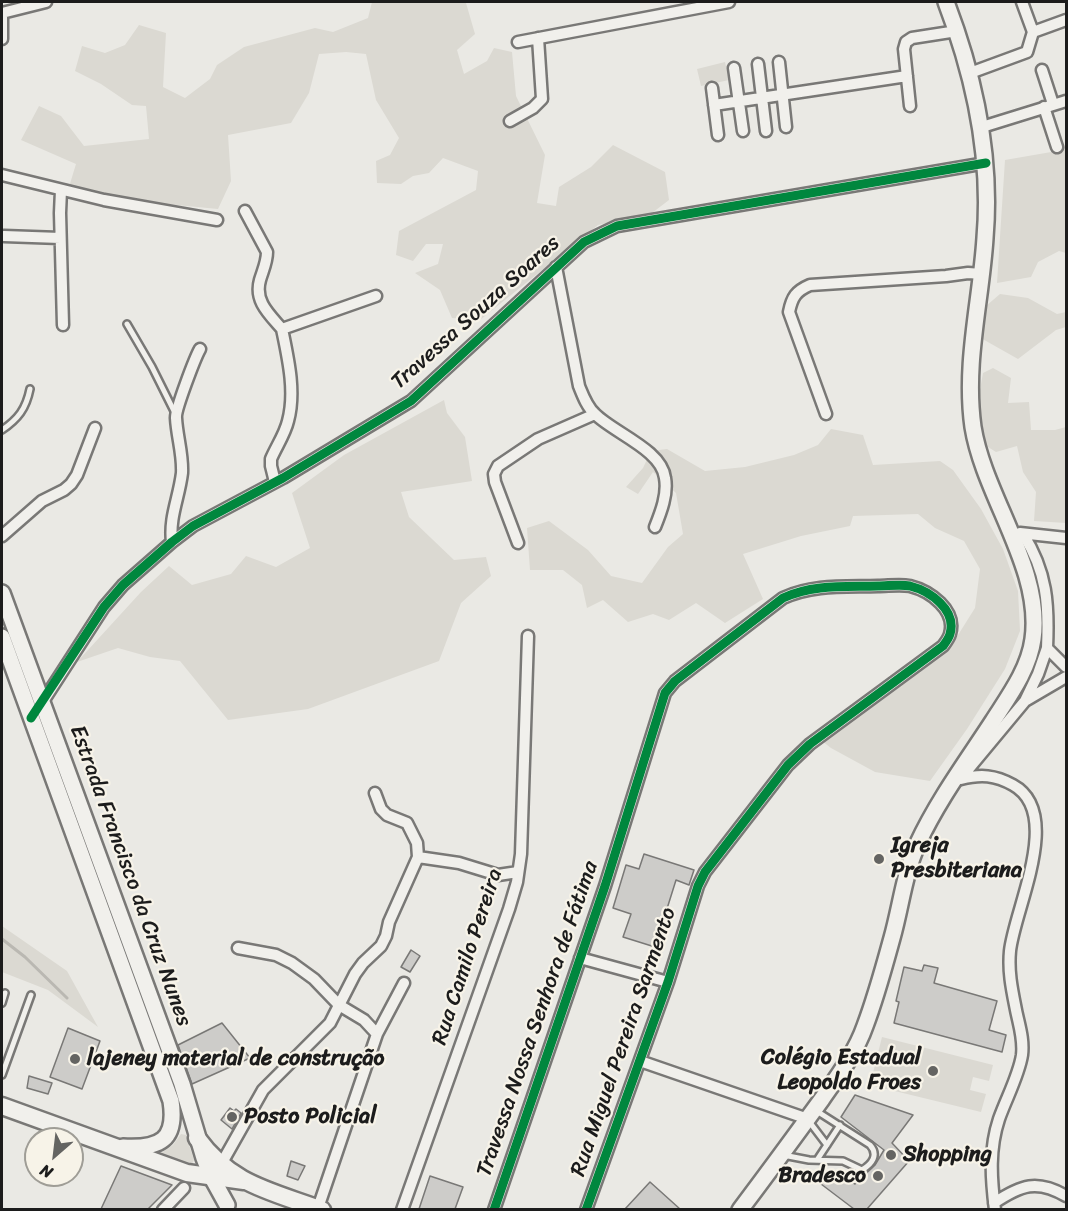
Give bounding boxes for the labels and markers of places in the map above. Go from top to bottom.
place label: Igreja Presbiteriana [891,833,1022,884]
marker: Igreja Presbiteriana [872,852,886,866]
place label: Colégio Estadual Leopoldo Froes [761,1045,921,1096]
place label: lajeney material de construção [87,1046,384,1072]
marker: lajeney material de construção [68,1052,82,1066]
marker: Colégio Estadual Leopoldo Froes [926,1064,940,1078]
place label: Posto Policial [244,1104,376,1130]
marker: Posto Policial [225,1110,239,1124]
place label: Shopping [903,1142,992,1168]
marker: Shopping [884,1148,898,1162]
place label: Bradesco [778,1163,866,1189]
marker: Bradesco [871,1169,885,1183]

